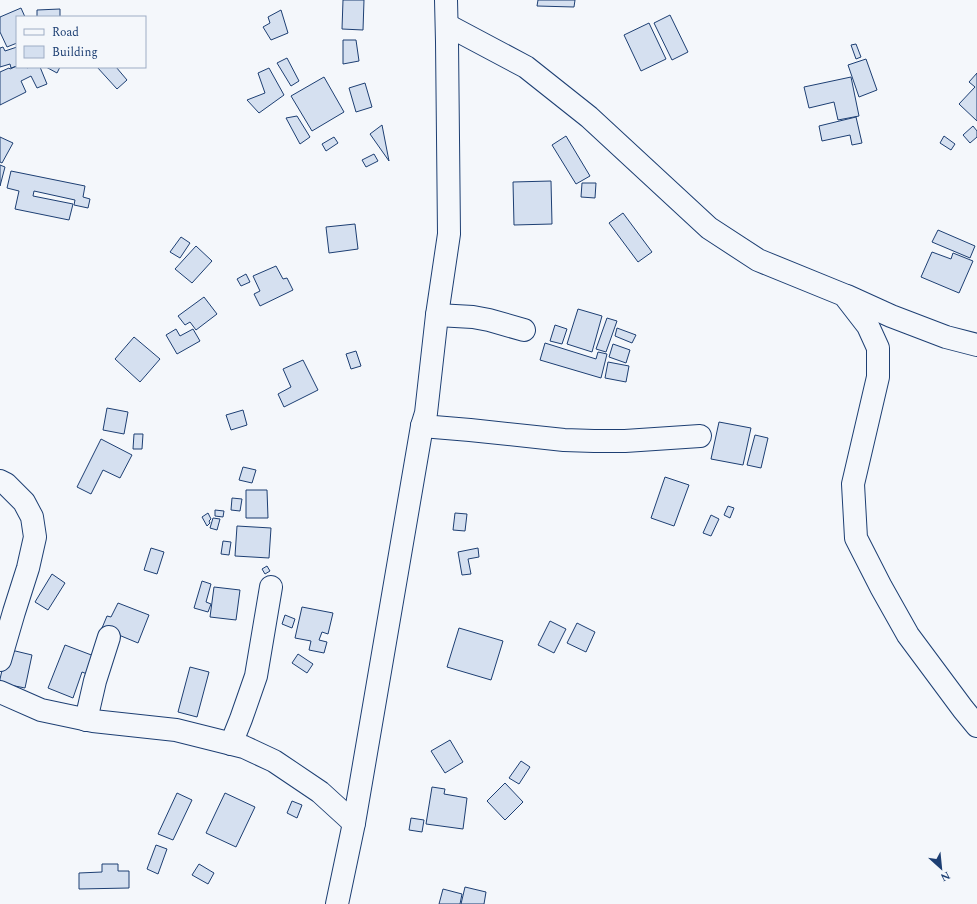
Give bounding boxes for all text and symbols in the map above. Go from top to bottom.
legend [16,16,146,68]
text: Road [52,23,79,42]
text: Building [52,43,98,62]
north arrow [921,848,961,888]
text: N [937,867,953,886]

